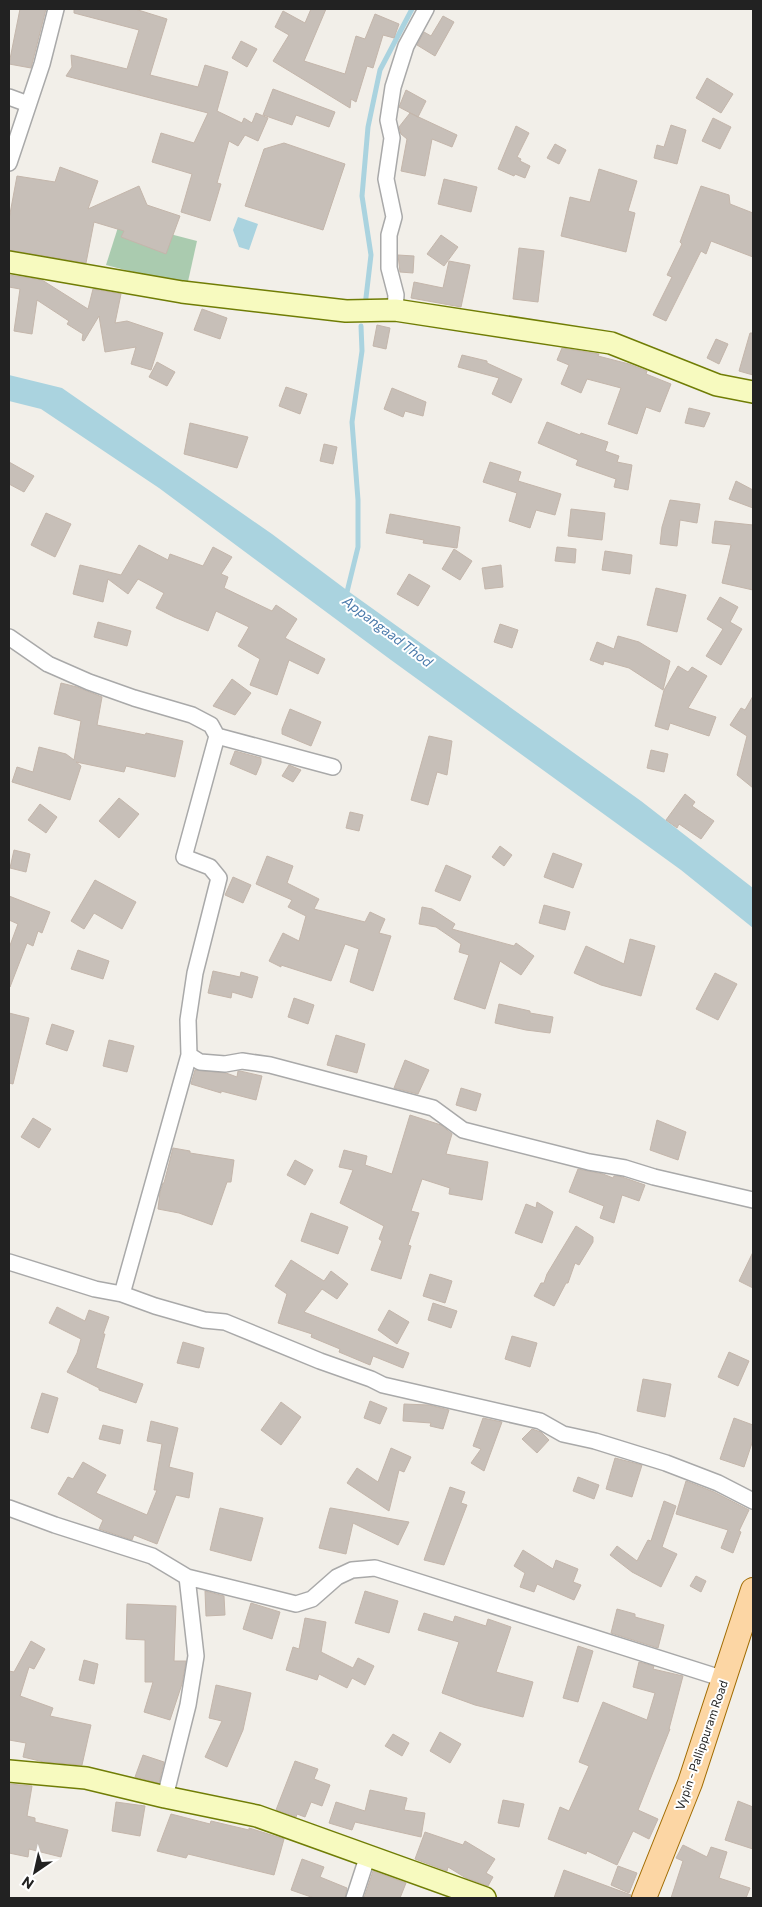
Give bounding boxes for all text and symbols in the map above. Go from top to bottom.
water label: Appangaad Thod [339,591,437,671]
street label: Vypin - Pallippuram Road [672,1678,730,1812]
north arrow [10,1847,60,1897]
text: N [18,1873,37,1893]

